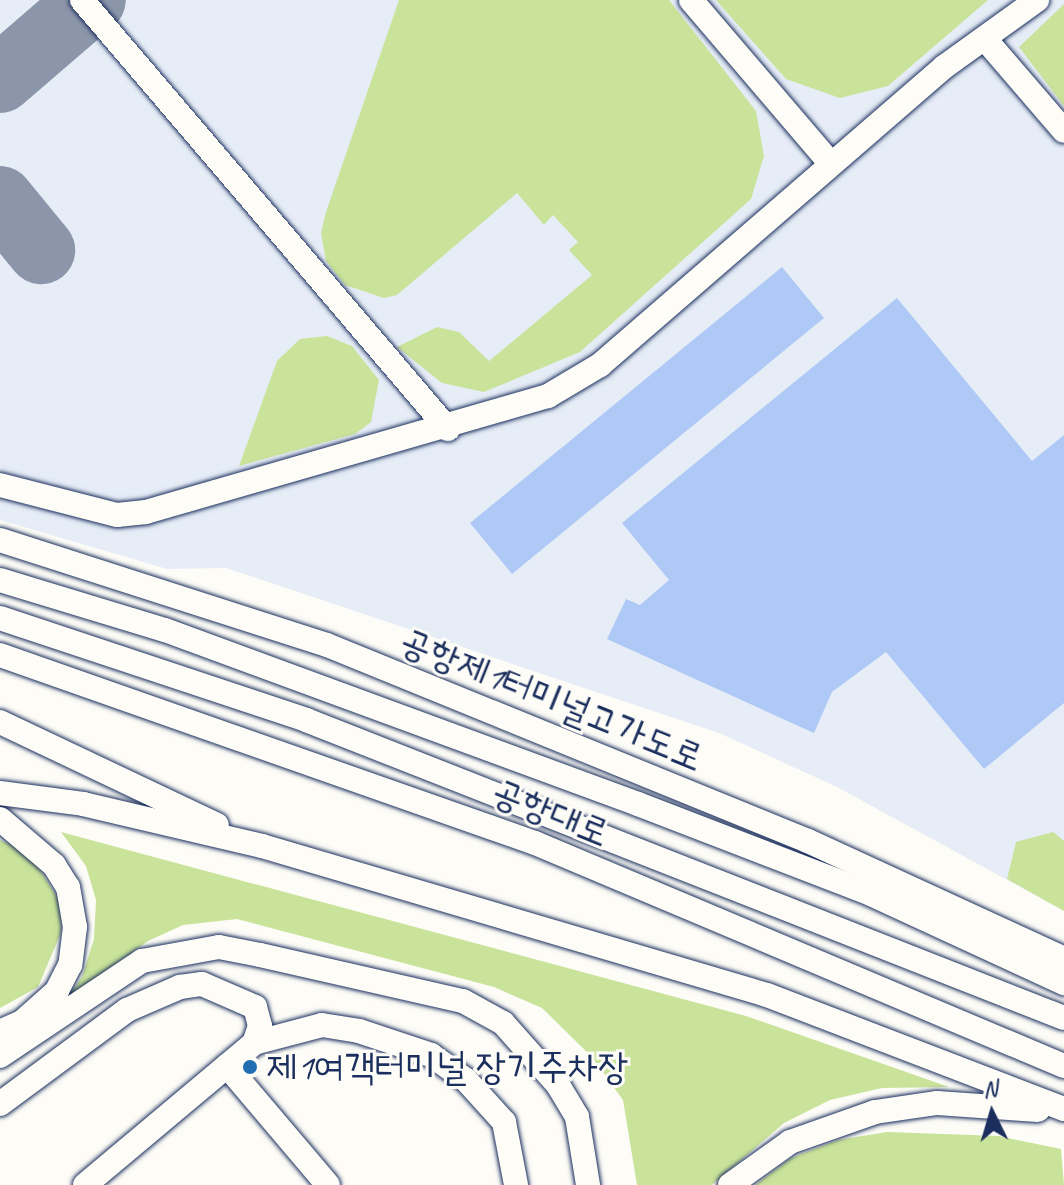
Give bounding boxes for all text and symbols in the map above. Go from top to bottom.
street label: 공항제1터미널고가도로 [394,617,710,781]
street label: 공항대로 [486,768,616,856]
place label: 제1여객터미널 장기주차장 [266,1044,629,1090]
marker: 제1여객터미널 장기주차장 [241,1058,259,1076]
north arrow [952,1073,1032,1153]
text: N [982,1075,998,1104]

